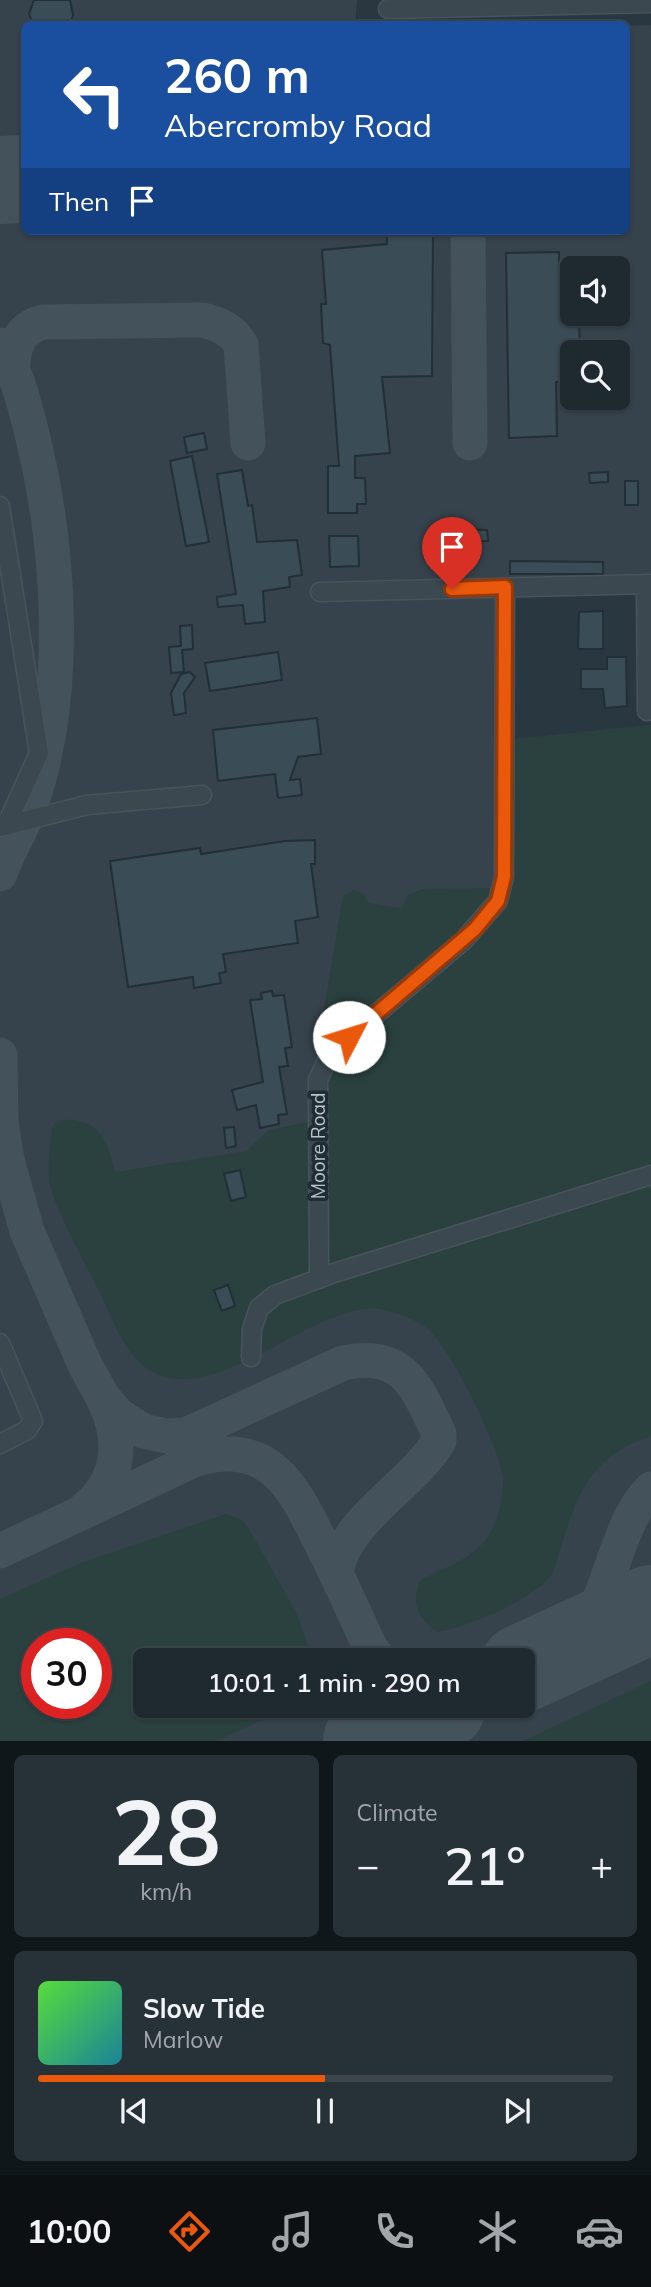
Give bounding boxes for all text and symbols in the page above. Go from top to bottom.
text: 260 m [164,44,310,105]
icon: left [49,49,140,140]
text: Abercromby Road [164,105,432,145]
icon: arrive [123,182,161,220]
text: Then [49,185,109,218]
map controls [560,256,630,410]
button: sound [560,256,630,326]
button: search [560,340,630,410]
pin [422,517,482,589]
icon: arrive [433,528,471,566]
position arrow [312,1000,386,1074]
street label: Moore Road [306,1093,330,1199]
speed limit sign: 30 [21,1628,112,1719]
text: 10:01 · 1 min · 290 m [207,1666,461,1699]
text: 28 [112,1774,221,1888]
text: Climate [357,1798,438,1827]
text: 21° [444,1833,526,1898]
text: − [357,1841,379,1889]
text: + [590,1841,613,1889]
text: km/h [140,1877,192,1906]
text: Slow Tide [143,1992,265,2025]
text: Marlow [143,2025,223,2054]
icon: previous [115,2092,153,2130]
icon: pause [306,2092,344,2130]
icon: next [498,2092,536,2130]
icon: directions [165,2207,214,2256]
icon: music [268,2207,317,2256]
icon: phone [370,2207,419,2256]
icon: climate [473,2207,522,2256]
icon: car [575,2207,624,2256]
text: 10:00 [27,2211,112,2251]

